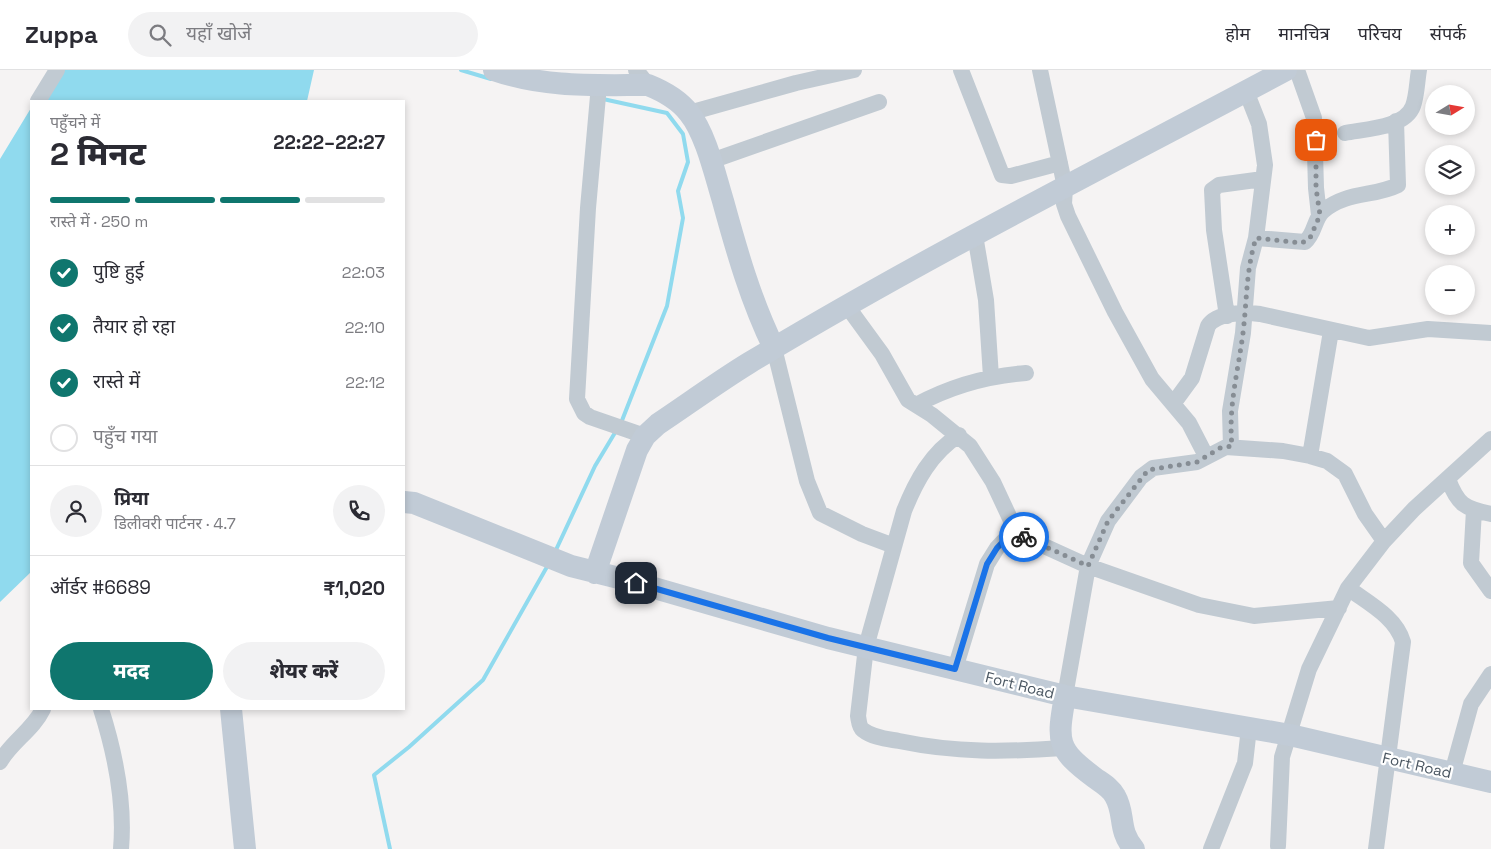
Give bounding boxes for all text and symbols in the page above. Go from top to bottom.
search box [128,12,478,57]
text: Zuppa [25,19,98,50]
icon: search [146,21,174,49]
text: यहाँ खोजें [186,21,251,46]
text: होम [1225,22,1250,45]
text: मानचित्र [1278,22,1330,45]
text: परिचय [1358,22,1402,45]
text: संपर्क [1430,22,1466,45]
north arrow [1425,85,1475,135]
map controls [1425,85,1475,315]
text: पहुँचने में [50,112,100,133]
pin [1295,119,1337,161]
icon: bag [1302,126,1330,154]
text: 22:22–22:27 [273,130,385,155]
text: 2 मिनट [50,134,146,174]
button: layers [1425,145,1475,195]
button: + [1425,205,1475,255]
text: रास्ते में · 250 m [50,211,148,232]
icon: check [50,259,78,287]
text: पुष्टि हुई [93,259,144,284]
text: 22:03 [342,262,385,283]
button: − [1425,265,1475,315]
icon: check [50,314,78,342]
text: तैयार हो रहा [93,314,175,339]
text: 22:10 [345,317,385,338]
icon: check [50,369,78,397]
text: रास्ते में [93,369,140,394]
text: 22:12 [345,372,385,393]
text: पहुँच गया [93,424,157,449]
button: person [50,485,102,537]
button: phone [333,485,385,537]
text: प्रिया [114,486,149,511]
courier [999,512,1049,562]
text: डिलीवरी पार्टनर · 4.7 [114,513,236,534]
icon: bike [1010,523,1038,551]
pin [615,562,657,604]
icon: home [622,569,650,597]
text: ऑर्डर #6689 [50,575,151,600]
text: ₹1,020 [323,576,385,601]
button: मदद [50,642,213,700]
button: शेयर करें [223,642,385,700]
street label: Fort Road [983,667,1057,703]
street label: Fort Road [1381,748,1453,782]

